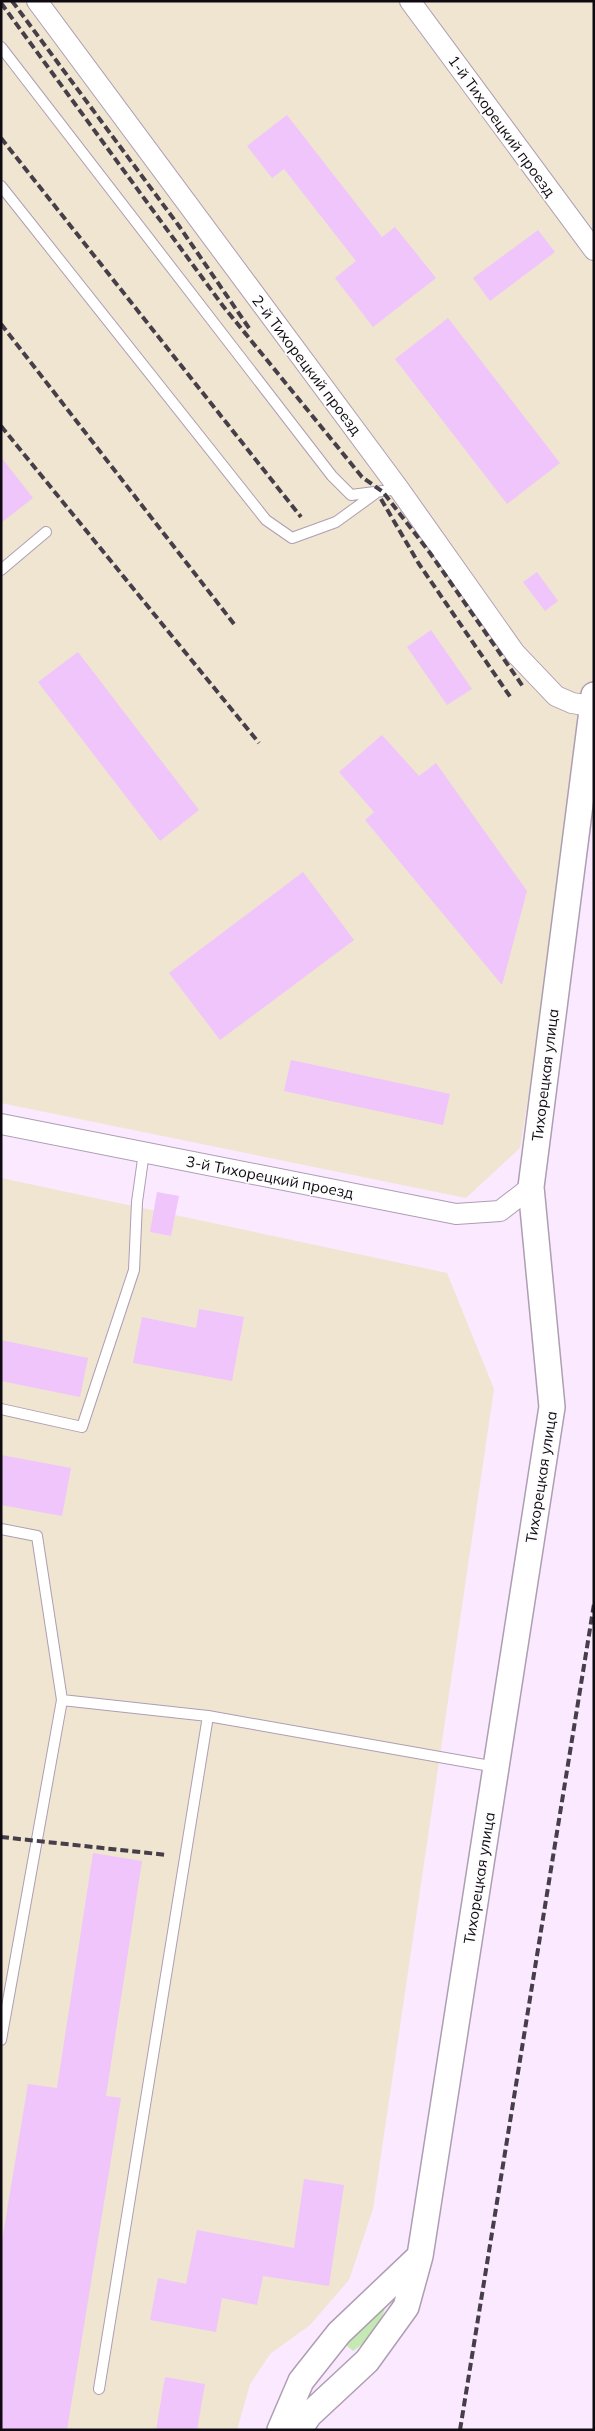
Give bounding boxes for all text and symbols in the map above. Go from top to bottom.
street label: 1-й Тихорецкий проезд [444,52,560,200]
street label: 2-й Тихорецкий проезд [248,291,366,439]
street label: Тихорецкая улица [527,1008,563,1142]
street label: 3-й Тихорецкий проезд [185,1151,355,1203]
street label: Тихорецкая улица [521,1410,561,1544]
street label: Тихорецкая улица [459,1811,499,1945]

